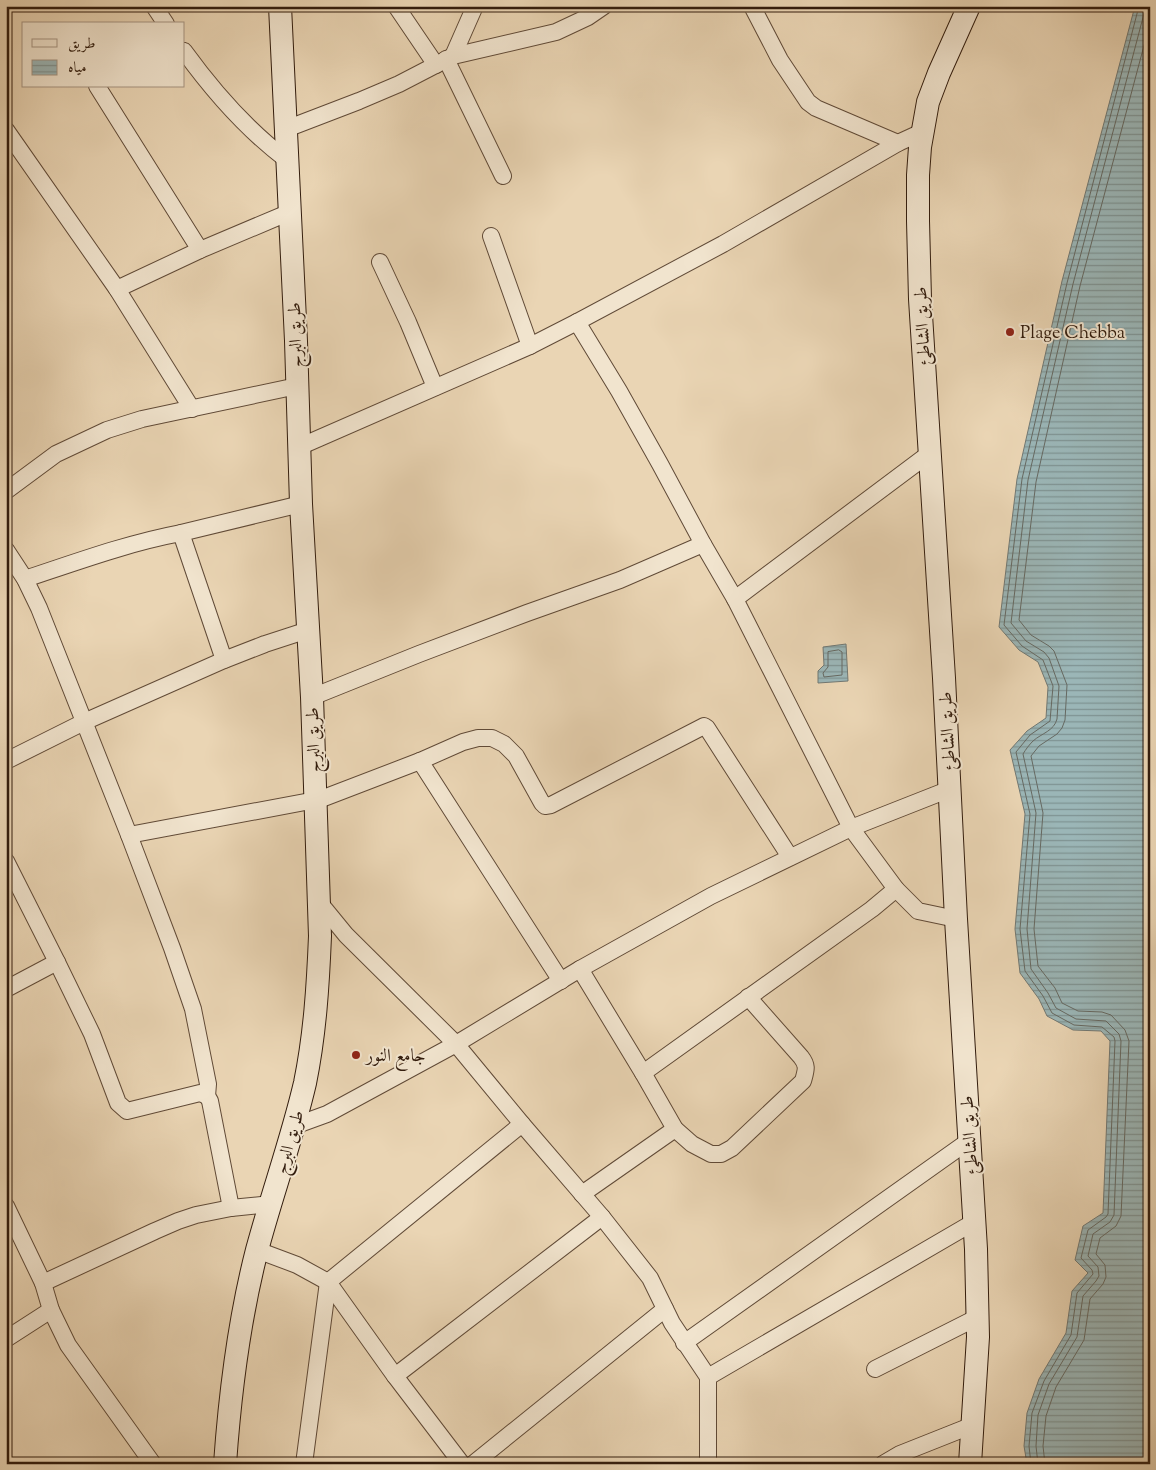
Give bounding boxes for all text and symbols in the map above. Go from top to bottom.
legend [22,22,185,88]
text: طريق [68,34,95,55]
text: مياه [68,58,86,79]
street label: طريق الشاطئ [909,286,939,366]
street label: طريق البرج [283,302,312,368]
place label: Plage Chebba [1020,321,1125,347]
marker: Plage Chebba [1004,326,1016,338]
street label: طريق الشاطئ [934,691,964,771]
street label: طريق البرج [301,707,330,773]
place label: جامع النور [364,1044,426,1071]
marker: جامع النور [350,1049,362,1061]
street label: طريق الشاطئ [955,1095,987,1175]
street label: طريق البرج [269,1107,313,1178]

